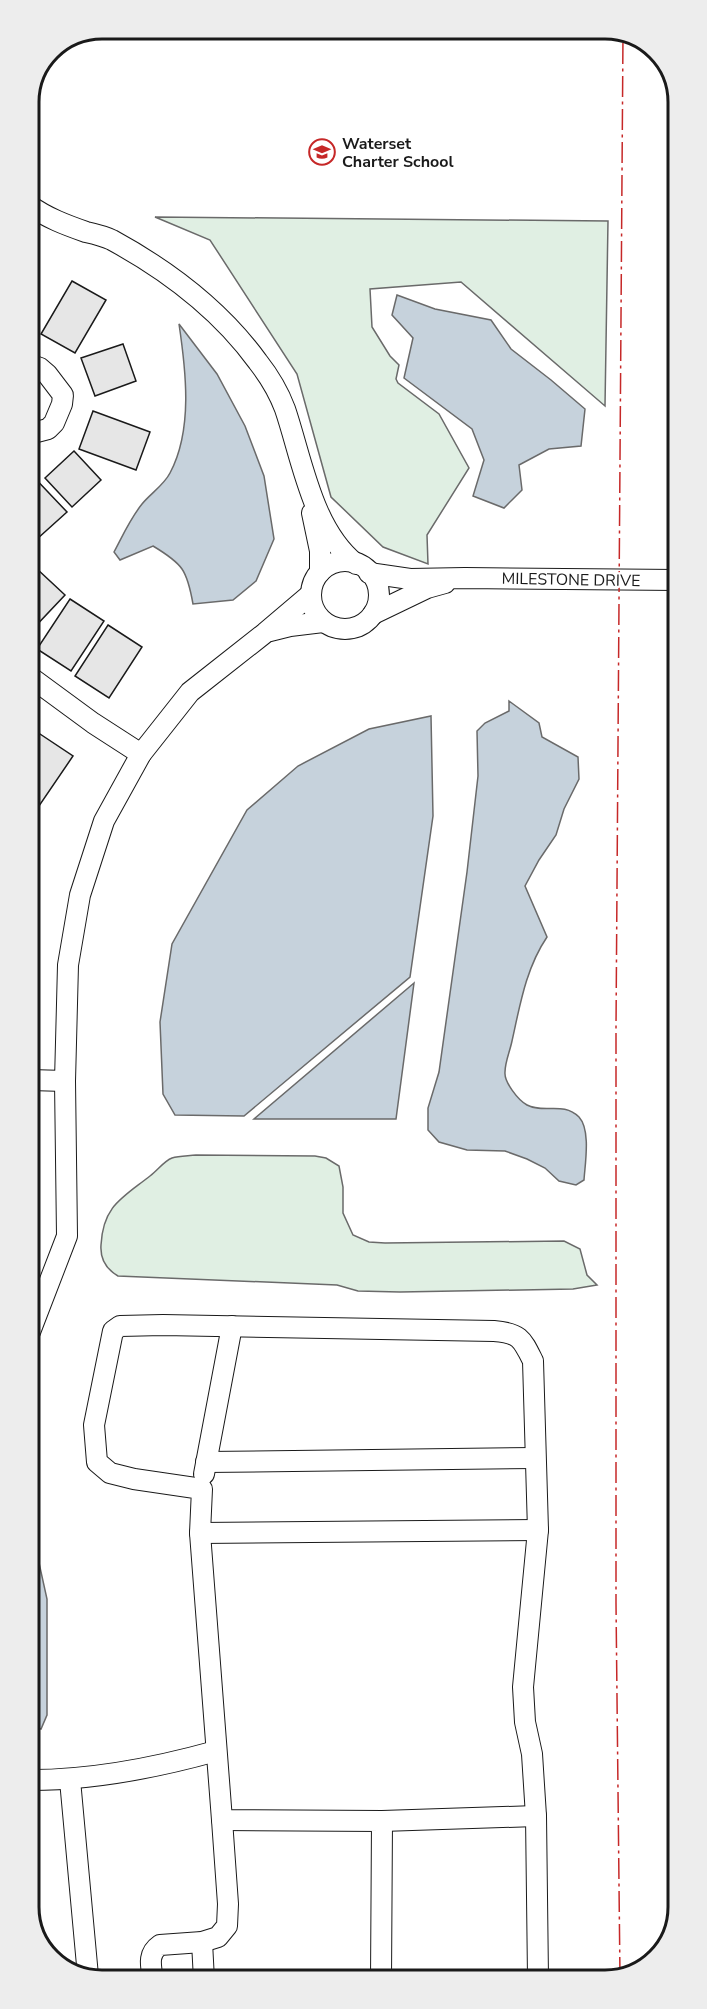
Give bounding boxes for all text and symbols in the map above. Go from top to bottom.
place label: Waterset Charter School [342,133,454,173]
school or university icon: Waterset Charter School [307,137,337,167]
street label: MILESTONE DRIVE [501,568,641,592]

